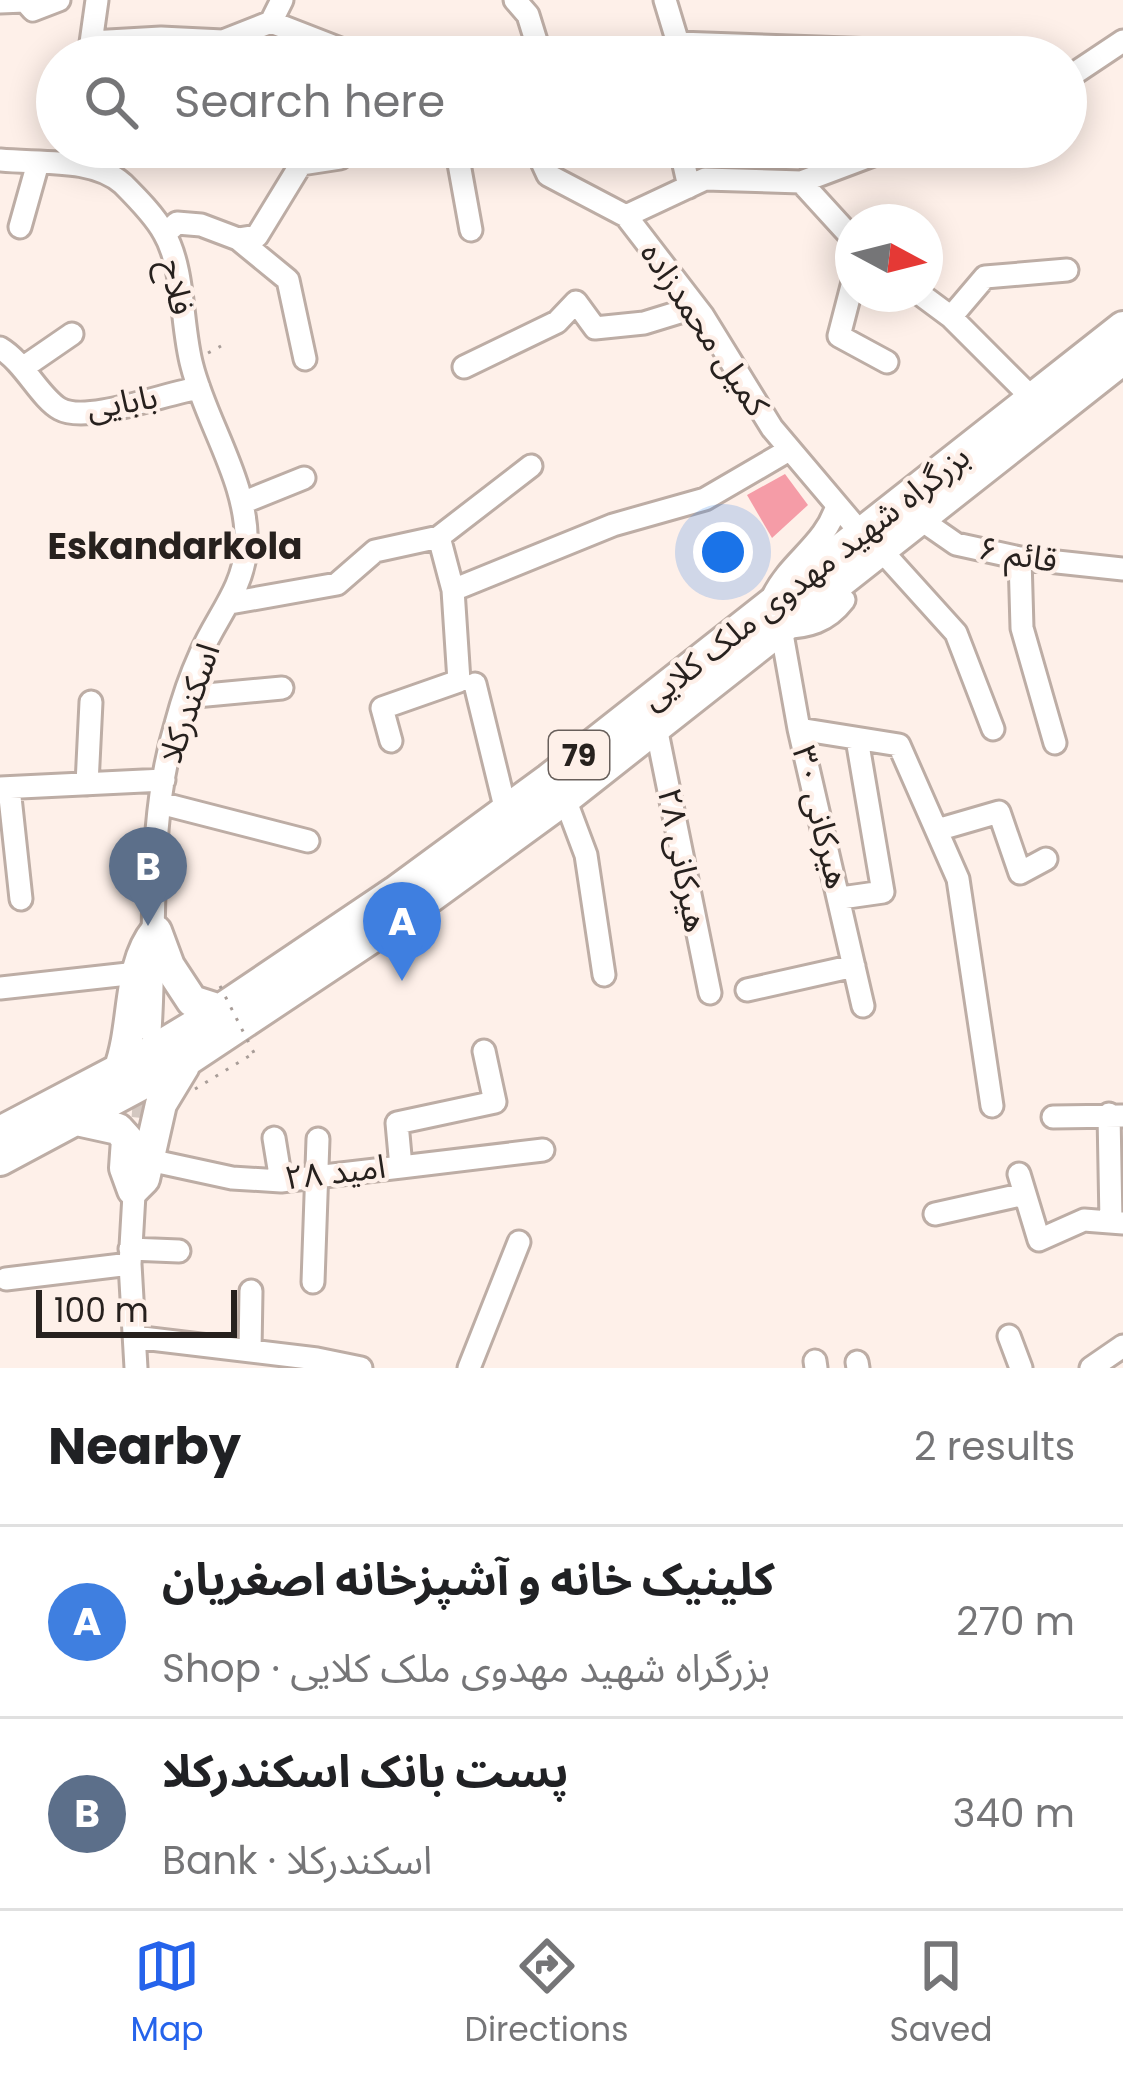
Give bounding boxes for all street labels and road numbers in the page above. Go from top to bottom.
street label: کمیل محمدزاده [629,232,781,426]
street label: فلاح [147,255,206,319]
street label: بابایی [83,373,161,431]
street label: بزرگراه شهید مهدوی ملک کلایی [631,434,979,720]
street label: قائم ۶ [974,524,1061,586]
street label: اسکندرکلا [147,637,231,769]
road number: 79 [549,731,609,779]
street label: هیرکانی ۳۰ [781,741,861,893]
street label: هیرکانی ۲۸ [646,784,720,936]
street label: امید ۲۸ [282,1142,388,1202]

